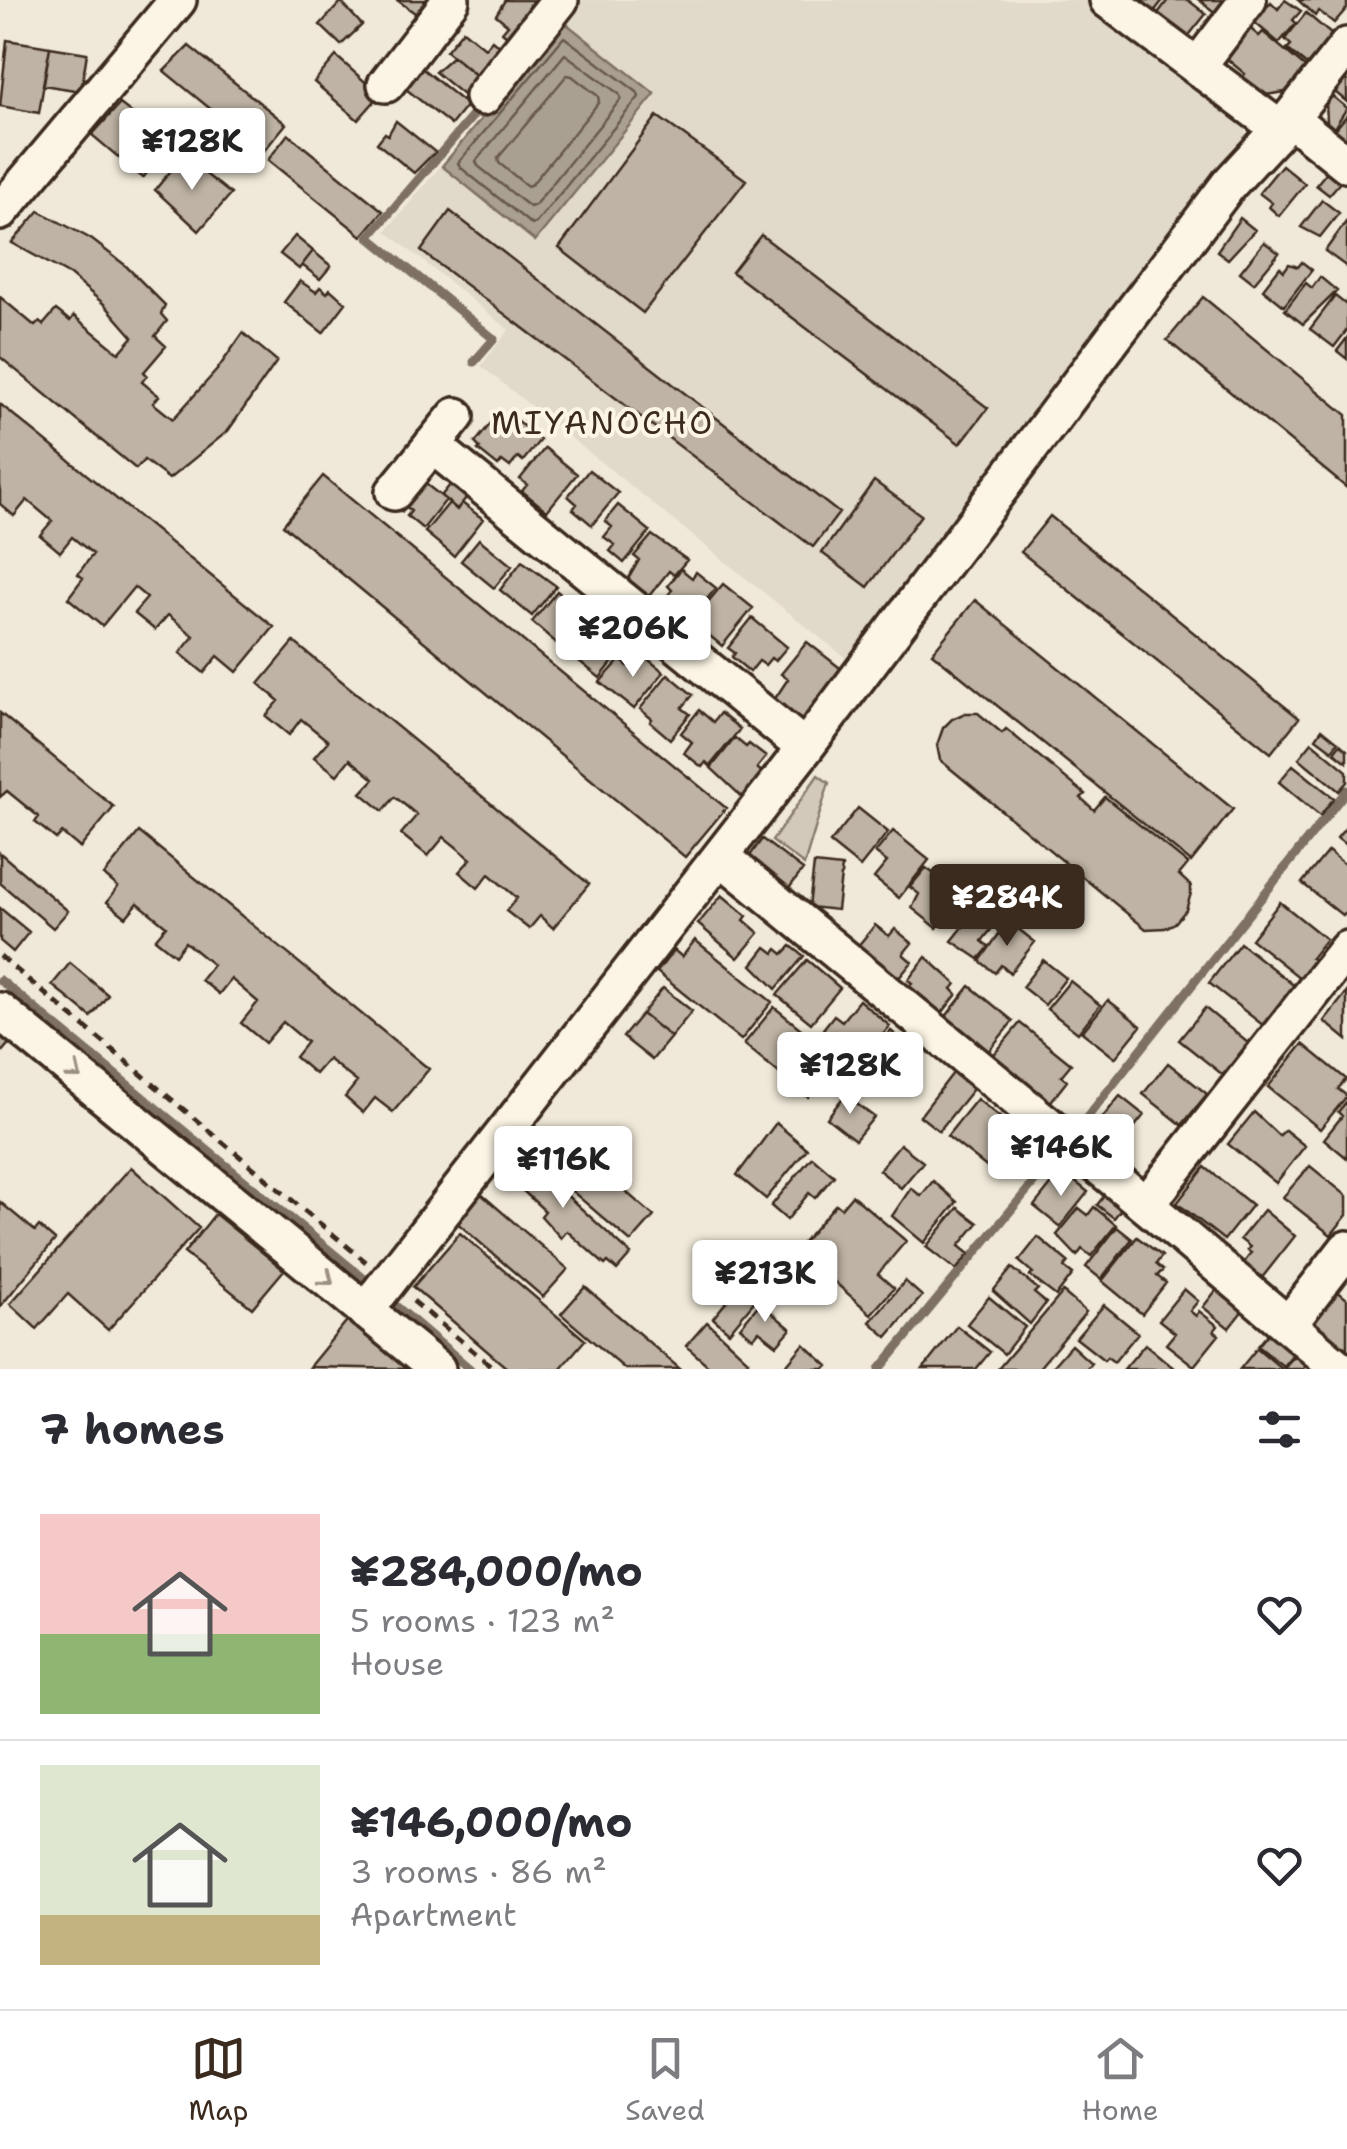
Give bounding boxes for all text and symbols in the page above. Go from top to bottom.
pin: ¥128K [122,108,262,193]
text: ¥128K [141,119,243,162]
district label: MIYANOCHO [491,401,715,444]
pin: ¥206K [563,595,703,680]
text: ¥206K [578,606,688,649]
pin: ¥284K [937,864,1077,949]
text: ¥284K [952,875,1062,918]
pin: ¥128K [780,1032,920,1117]
text: ¥128K [799,1043,901,1086]
one-way arrow [64,1061,82,1079]
pin: ¥146K [991,1114,1131,1199]
text: ¥146K [1010,1125,1112,1168]
pin: ¥116K [493,1126,633,1211]
text: ¥116K [516,1137,610,1180]
pin: ¥213K [695,1240,835,1325]
text: ¥213K [714,1251,816,1294]
one-way arrow [315,1268,333,1286]
text: 7 homes [40,1401,225,1457]
icon: filters [1252,1402,1307,1457]
text: ¥284,000/mo [350,1543,643,1599]
icon: home [120,1554,240,1674]
icon: heart [1252,1587,1307,1642]
text: 5 rooms · 123 m² [350,1599,615,1642]
text: House [350,1642,444,1685]
text: ¥146,000/mo [350,1794,633,1850]
icon: home [120,1805,240,1925]
icon: heart [1252,1838,1307,1893]
text: 3 rooms · 86 m² [350,1850,607,1893]
text: Apartment [350,1893,517,1936]
tab: Map [188,2031,248,2129]
tab: Saved [625,2031,705,2129]
tab: Home [1082,2031,1159,2129]

